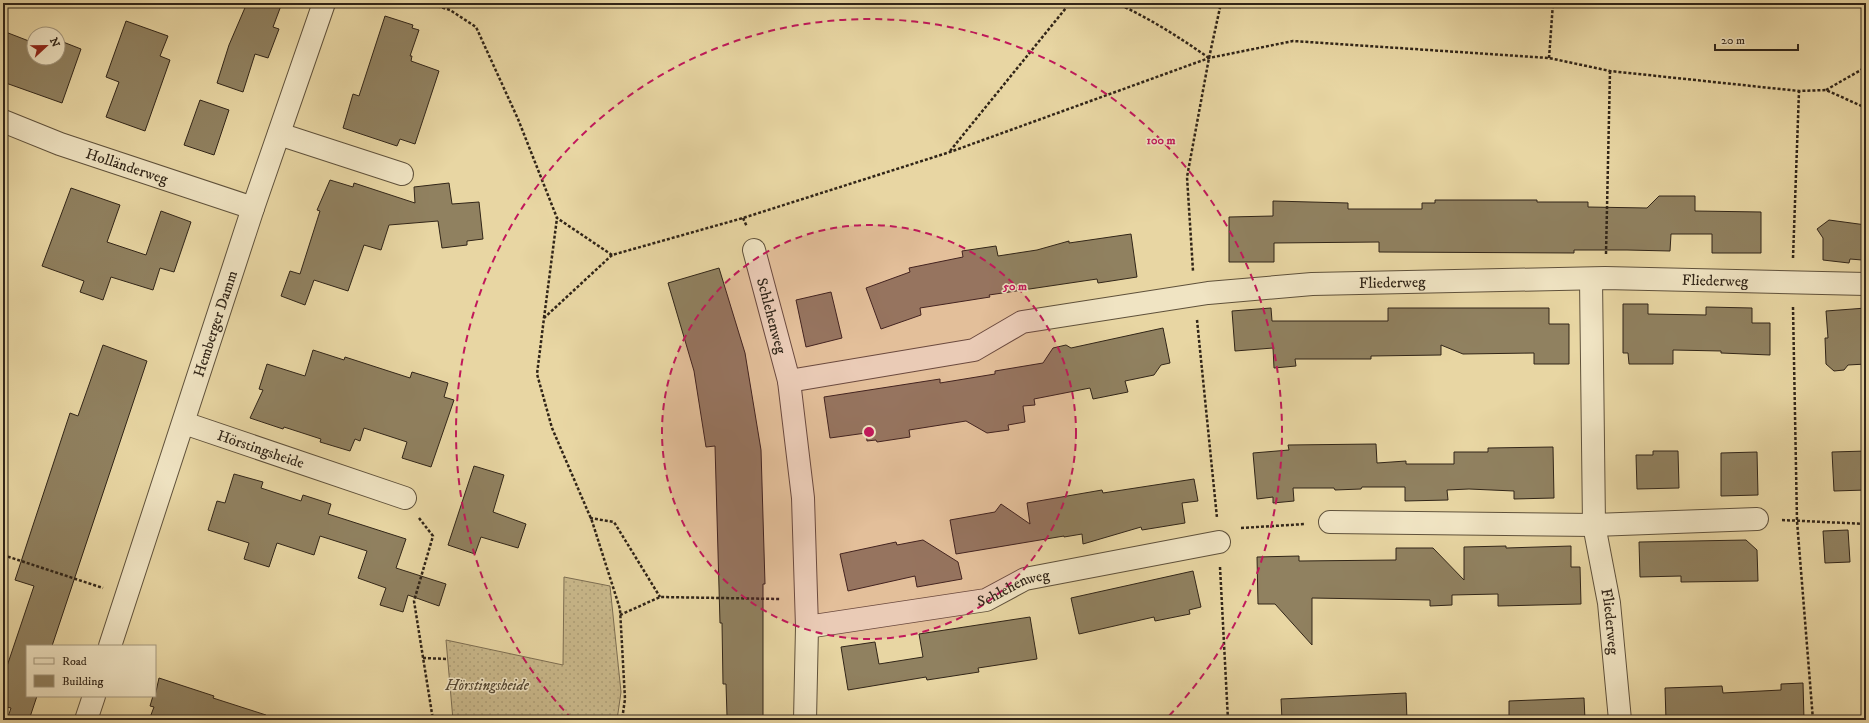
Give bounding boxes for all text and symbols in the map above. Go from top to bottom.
north arrow [26,26,66,66]
scale bar [1715,26,1798,52]
text: 20 m [1721,33,1745,48]
text: N [46,36,63,49]
text: 100 m [1147,133,1175,148]
street label: Holländerweg [83,144,171,189]
street label: Hemberger Damm [189,268,241,380]
street label: Fliederweg [1682,270,1749,291]
street label: Fliederweg [1359,272,1426,293]
street label: Schlehenweg [752,276,791,356]
text: 50 m [1002,279,1027,294]
street label: Hörstingsheide [215,425,307,473]
centre of rings [862,425,876,439]
street label: Schlehenweg [976,565,1052,611]
street label: Fliederweg [1597,587,1623,656]
legend [26,645,156,697]
text: Road [62,654,87,669]
text: Building [62,674,103,689]
park label: Hörstingsheide [444,676,530,695]

